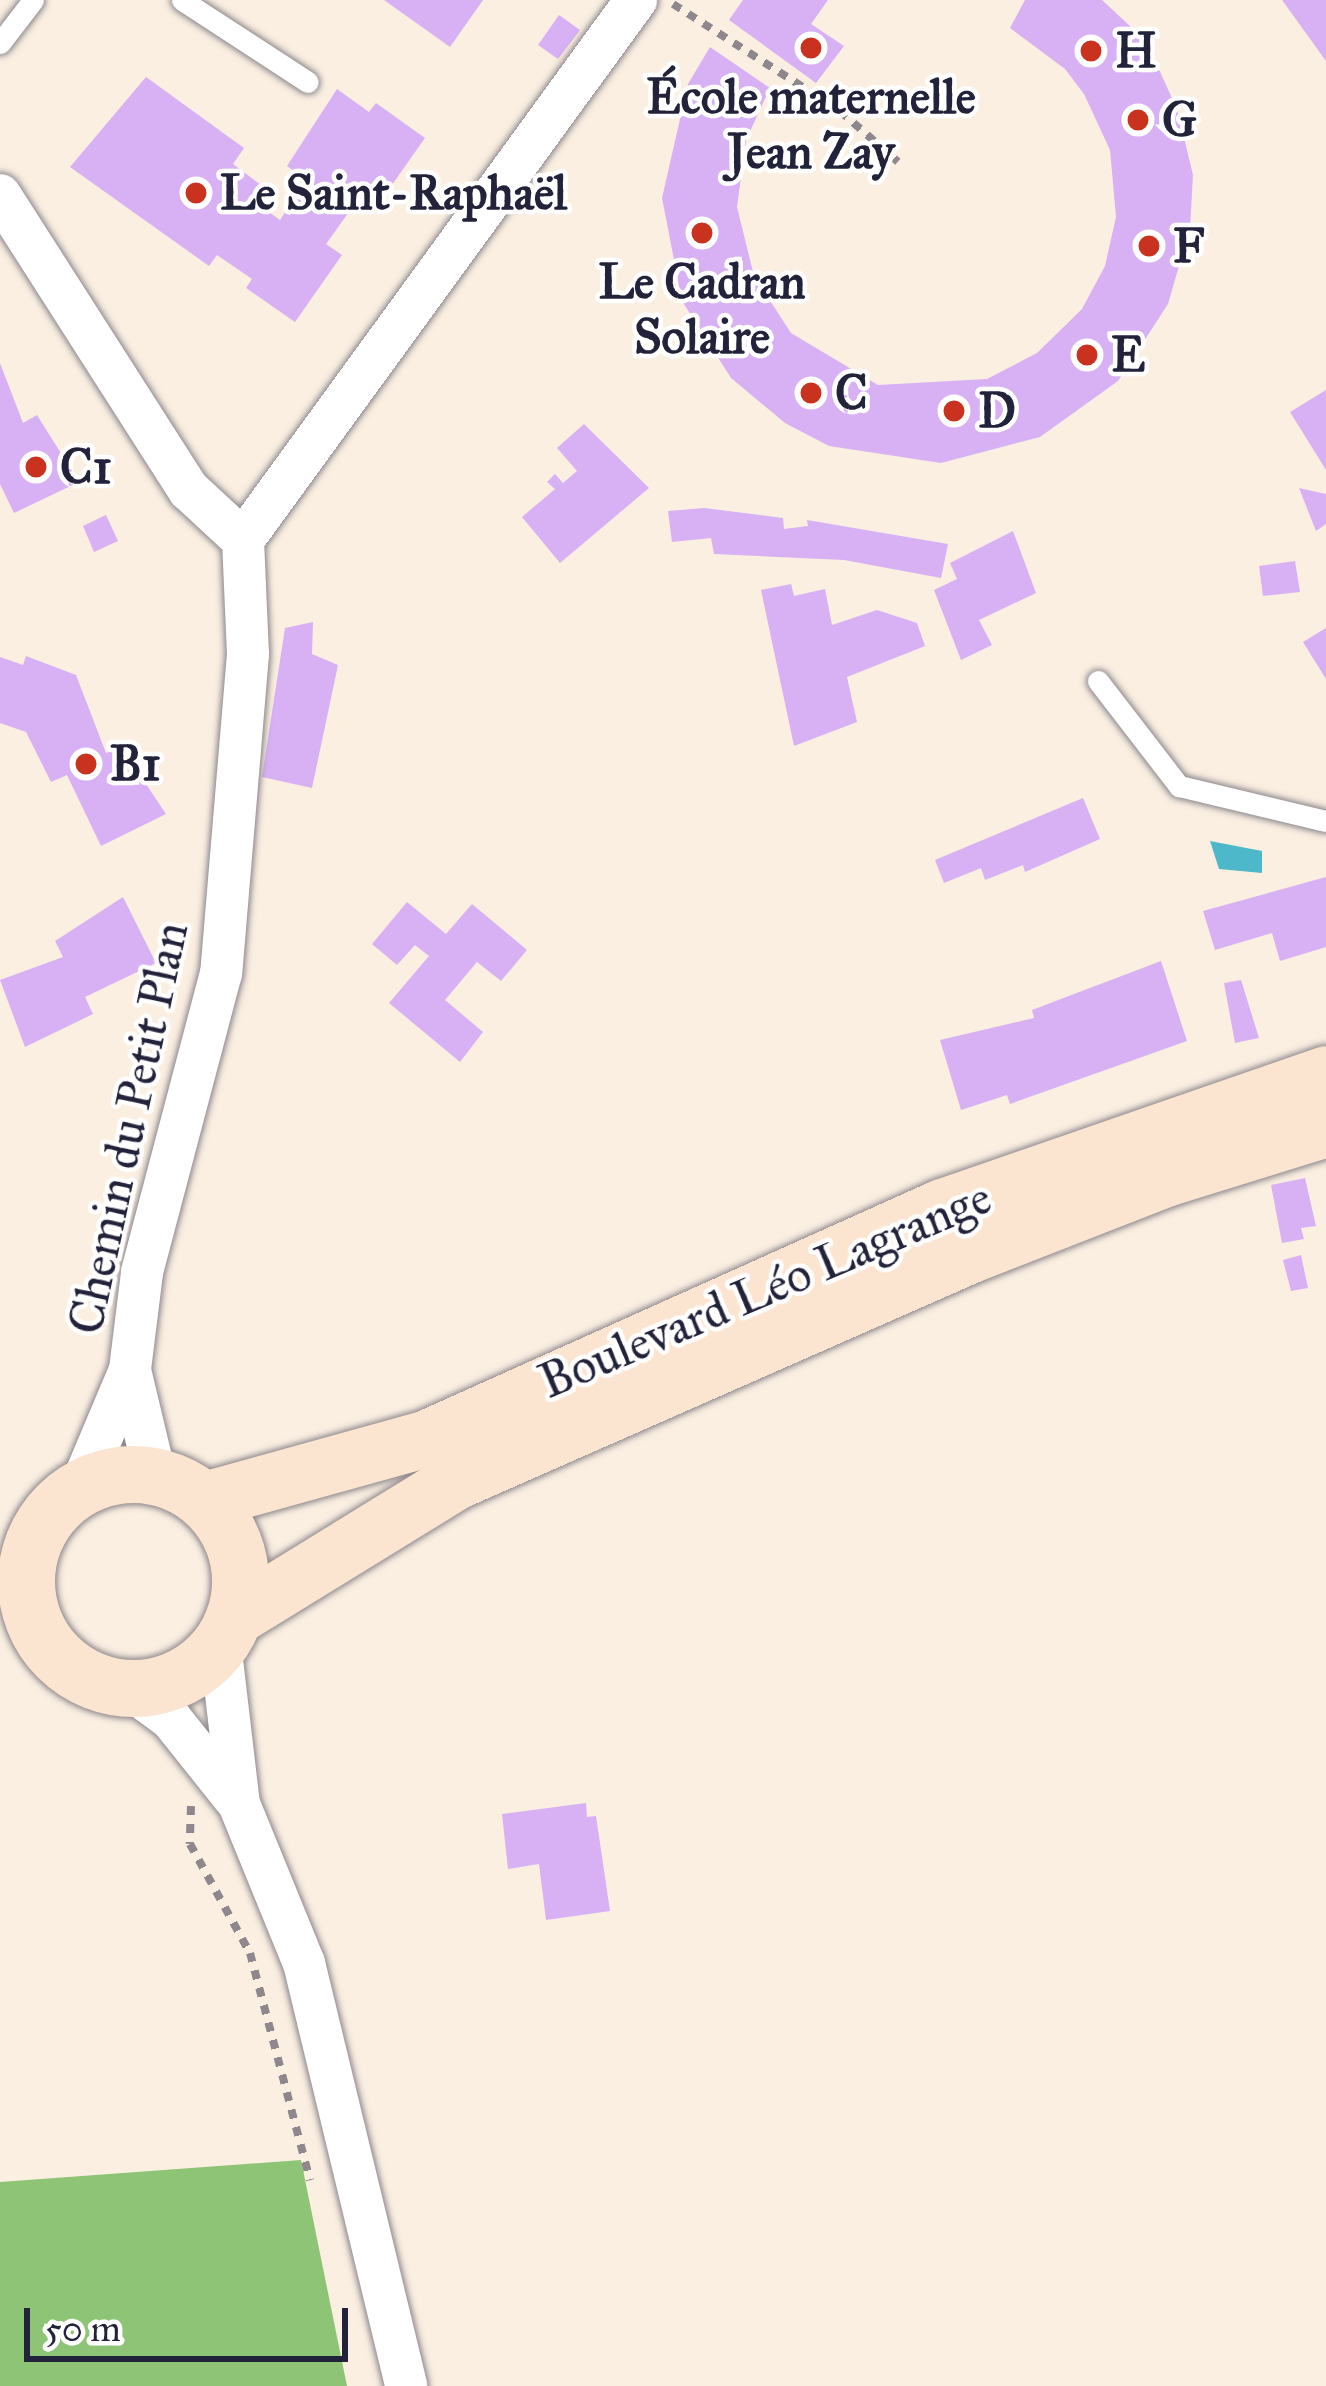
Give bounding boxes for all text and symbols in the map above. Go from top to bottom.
place label: H [1115,22,1157,80]
marker: École maternelle Jean Zay [798,35,824,61]
marker: H [1078,38,1104,64]
place label: École maternelle Jean Zay [646,67,976,180]
place label: G [1162,91,1197,149]
marker: G [1125,107,1151,133]
place label: Le Saint-Raphaël [220,164,567,222]
marker: Le Saint-Raphaël [183,180,209,206]
place label: F [1173,217,1204,275]
marker: Le Cadran Solaire [689,220,715,246]
marker: F [1136,233,1162,259]
place label: Le Cadran Solaire [598,252,806,365]
place label: E [1111,326,1145,384]
marker: E [1074,342,1100,368]
place label: C [835,364,868,422]
marker: C [798,380,824,406]
place label: D [978,382,1016,440]
marker: D [941,398,967,424]
place label: C1 [60,438,112,496]
marker: C1 [23,454,49,480]
place label: B1 [110,735,161,793]
marker: B1 [73,751,99,777]
street label: Chemin du Petit Plan [56,917,200,1339]
street label: Boulevard Léo Lagrange [531,1168,999,1410]
scale bar [30,2284,354,2358]
text: 50 m [45,2307,121,2351]

